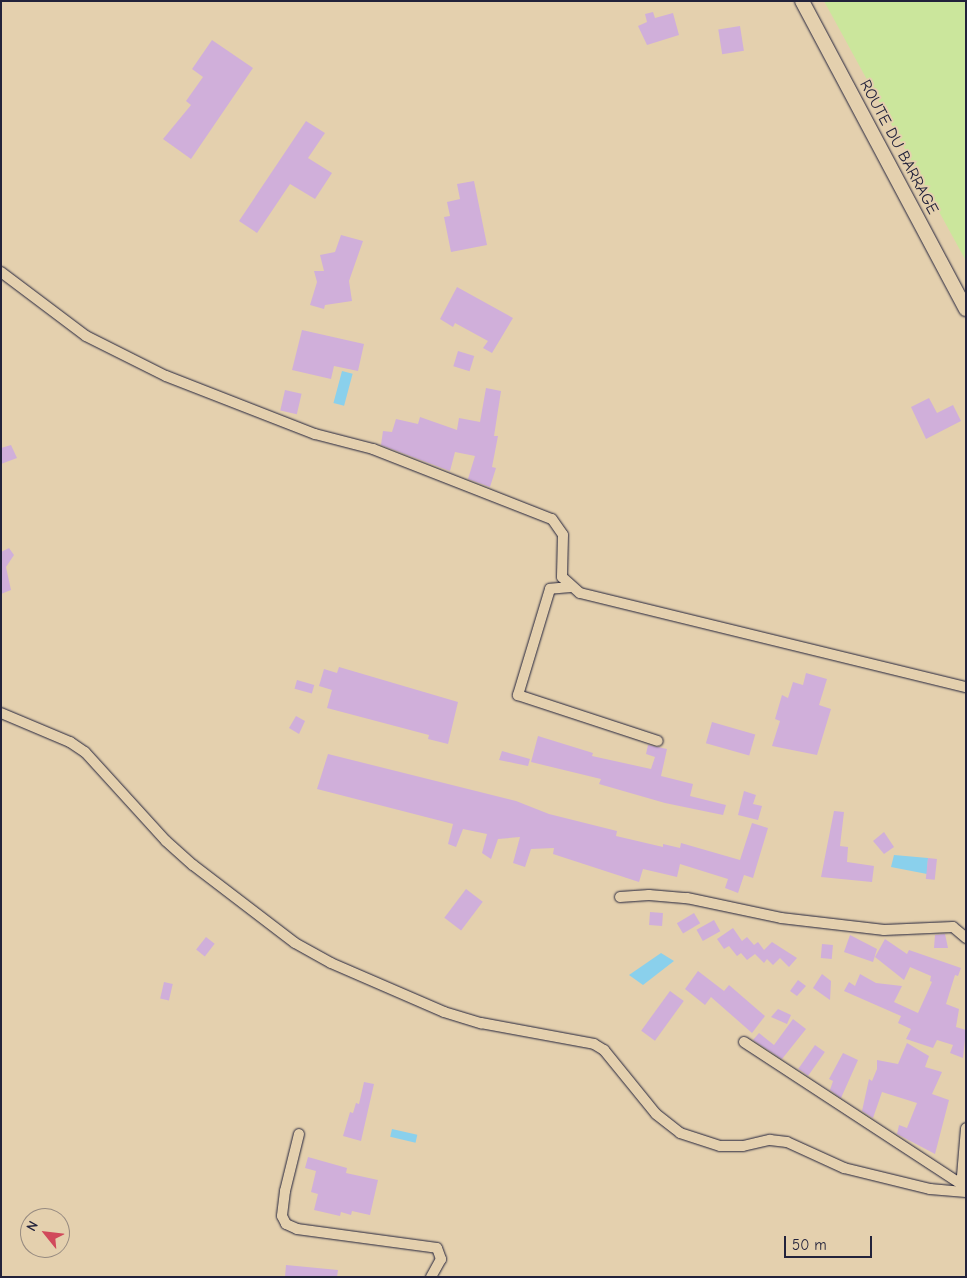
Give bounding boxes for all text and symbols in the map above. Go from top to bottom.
street label: ROUTE DU BARRAGE [855,77,943,217]
north arrow [20,1208,70,1258]
text: N [23,1218,42,1234]
scale bar [787,1226,874,1258]
text: 50 m [792,1236,827,1254]

